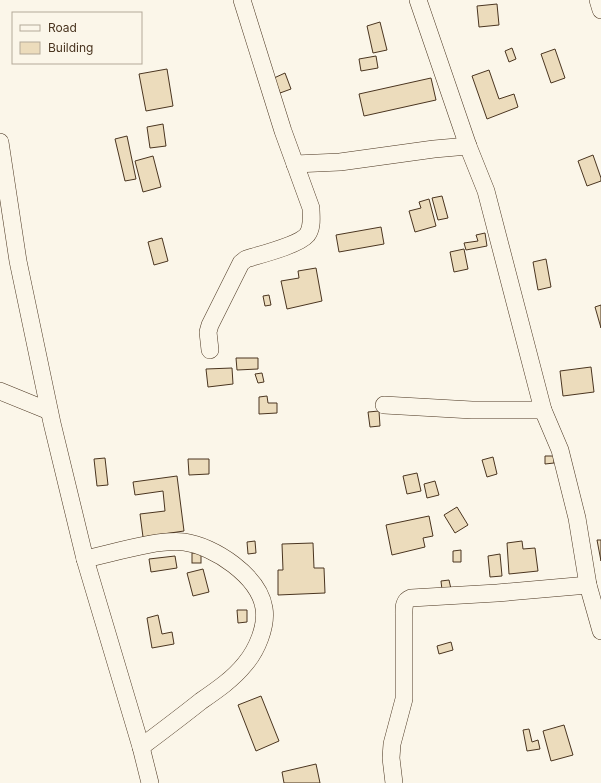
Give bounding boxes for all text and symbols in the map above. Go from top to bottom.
legend [12,12,142,64]
text: Road [48,20,77,35]
text: Building [48,40,93,55]

